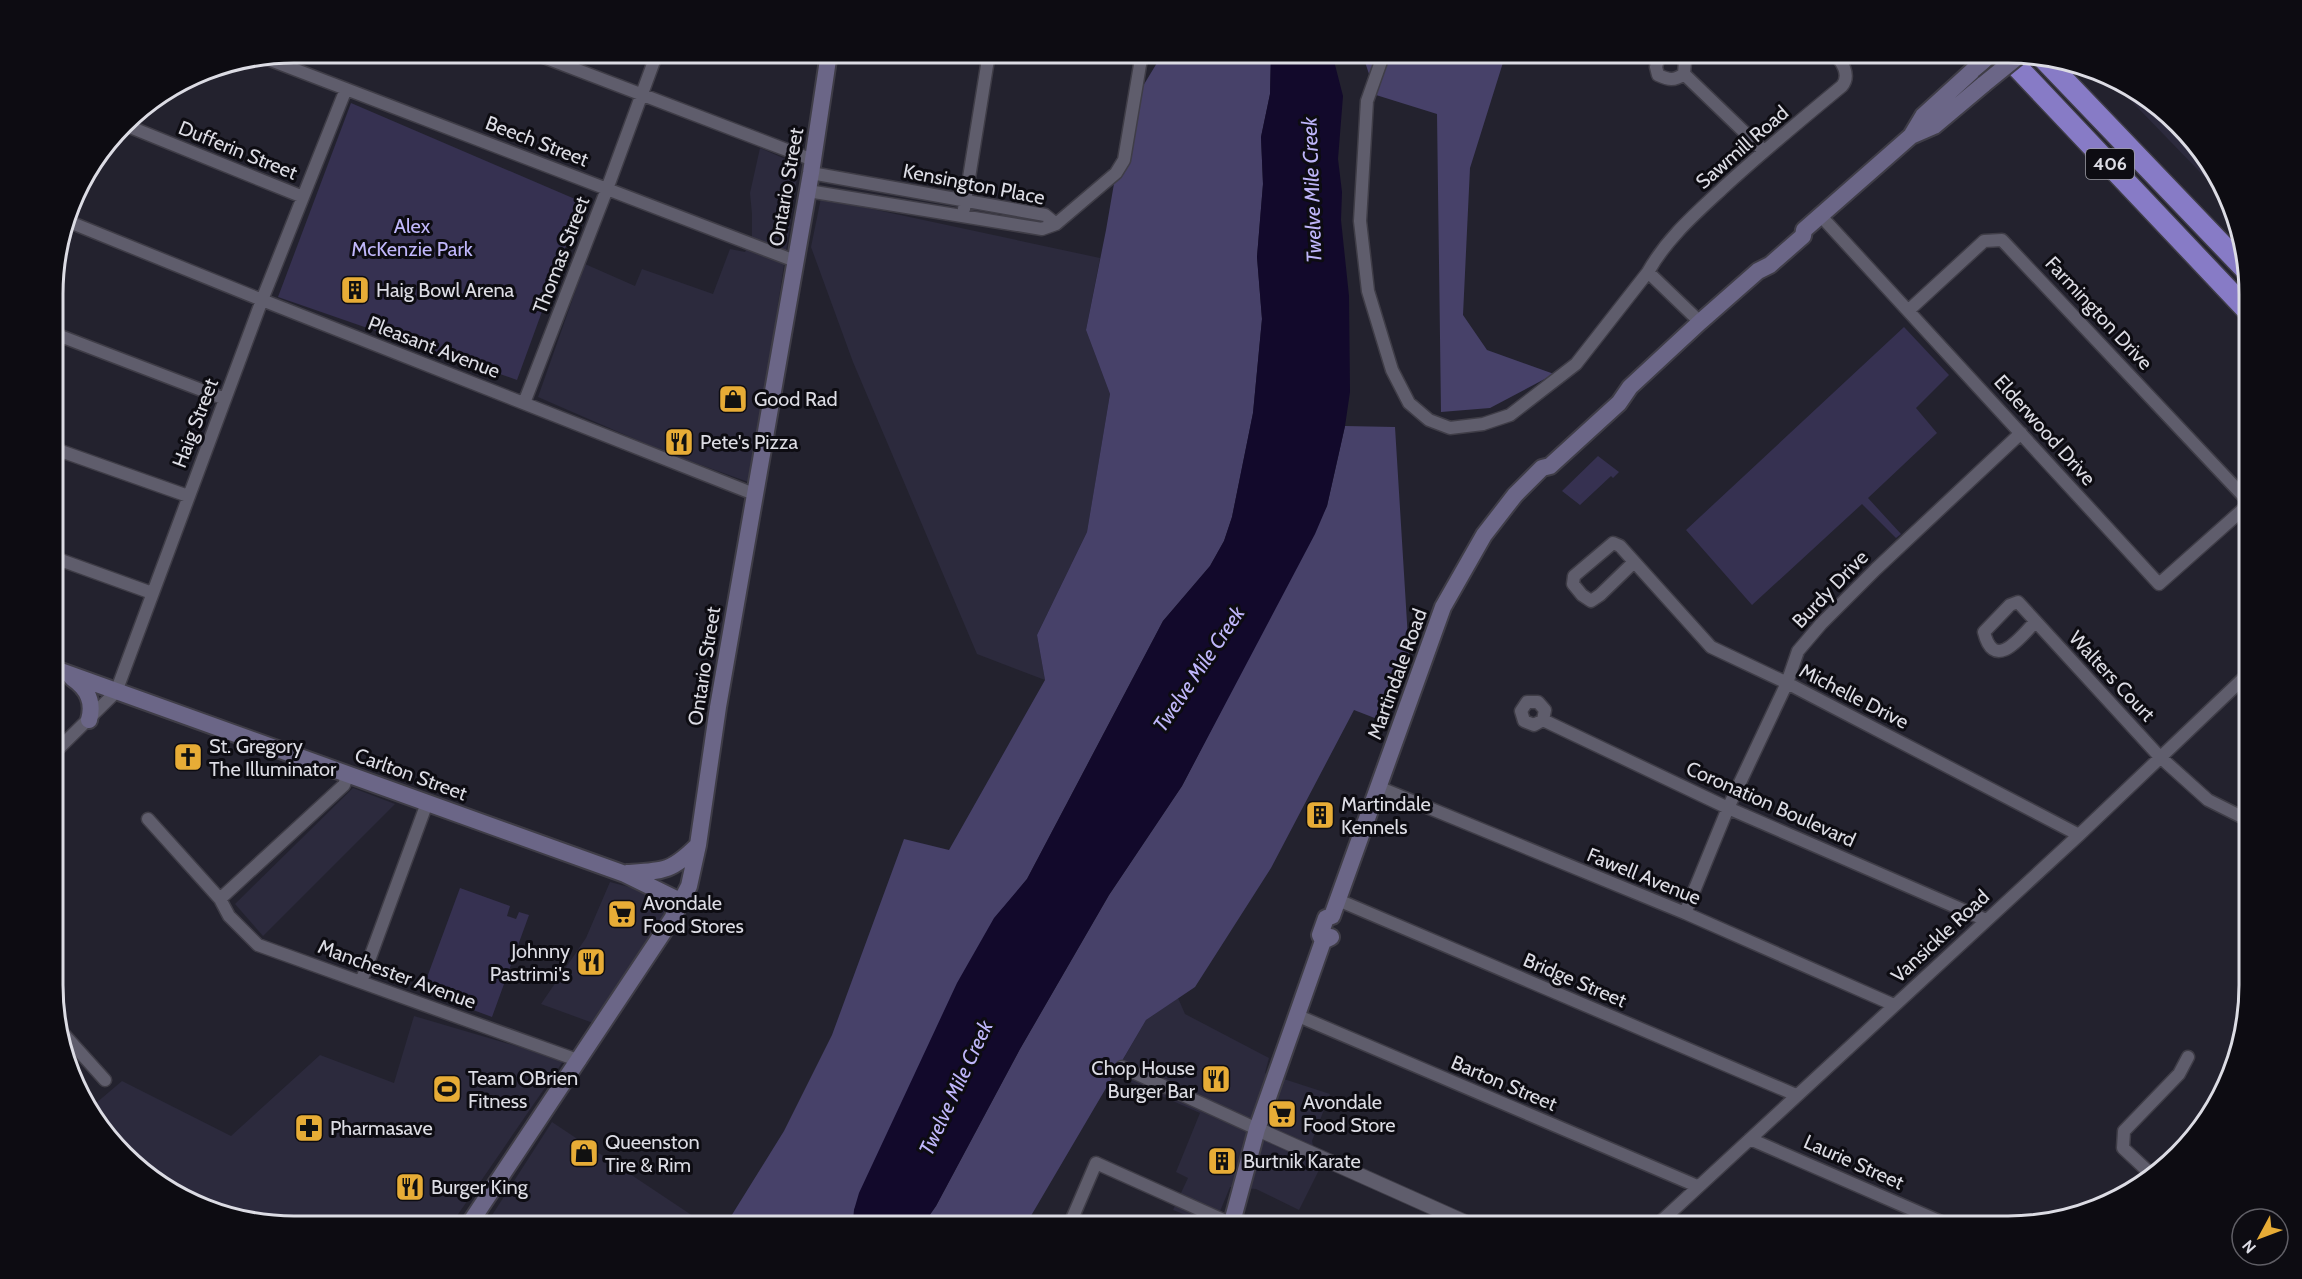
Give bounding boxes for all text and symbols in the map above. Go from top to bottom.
street label: Sawmill Road [1691,100,1793,194]
street label: Beech Street [482,110,592,172]
street label: Dufferin Street [175,115,301,185]
water label: Twelve Mile Creek [1296,116,1327,263]
street label: Ontario Street [764,126,808,248]
road number: 406 [2086,149,2134,179]
street label: Kensington Place [901,158,1047,210]
street label: Thomas Street [528,193,594,317]
park label: Alex McKenzie Park [351,214,473,261]
street label: Farmington Drive [2040,251,2158,375]
building icon: Haig Bowl Arena [339,274,371,306]
place label: Haig Bowl Arena [376,278,515,302]
street label: Pleasant Avenue [365,311,503,383]
street label: Elderwood Drive [1989,370,2101,490]
street label: Haig Street [167,375,223,471]
shop icon: Good Rad [717,383,749,415]
place label: Good Rad [754,387,838,411]
restaurant icon: Pete's Pizza [663,426,695,458]
place label: Pete's Pizza [700,430,798,454]
street label: Burdy Drive [1787,545,1873,633]
water label: Twelve Mile Creek [1147,600,1250,736]
street label: Ontario Street [683,605,725,727]
street label: Martindale Road [1362,605,1432,743]
street label: Walters Court [2064,626,2160,726]
street label: Michelle Drive [1795,658,1913,734]
place label: St. Gregory The Illuminator [209,734,337,781]
church icon: St. Gregory The Illuminator [172,741,204,773]
street label: Carlton Street [352,743,471,805]
street label: Coronation Boulevard [1683,756,1859,852]
place label: Martindale Kennels [1341,792,1431,839]
building icon: Martindale Kennels [1304,799,1336,831]
street label: Fawell Avenue [1584,842,1704,910]
street label: Vansickle Road [1886,884,1994,988]
place label: Avondale Food Stores [643,891,744,938]
supermarket icon: Avondale Food Stores [606,898,638,930]
street label: Manchester Avenue [315,934,479,1014]
place label: Johnny Pastrimi's [490,939,570,986]
restaurant icon: Johnny Pastrimi's [575,946,607,978]
street label: Bridge Street [1520,948,1630,1013]
water label: Twelve Mile Creek [913,1015,998,1159]
street label: Barton Street [1447,1050,1561,1116]
place label: Chop House Burger Bar [1091,1056,1196,1103]
restaurant icon: Chop House Burger Bar [1200,1063,1232,1095]
place label: Team OBrien Fitness [468,1066,578,1113]
sports icon: Team OBrien Fitness [431,1073,463,1105]
place label: Avondale Food Store [1303,1090,1396,1137]
supermarket icon: Avondale Food Store [1266,1098,1298,1130]
pharmacy icon: Pharmasave [293,1112,325,1144]
place label: Pharmasave [330,1116,433,1140]
street label: Laurie Street [1800,1129,1908,1195]
place label: Queenston Tire & Rim [605,1130,700,1177]
shop icon: Queenston Tire & Rim [568,1137,600,1169]
building icon: Burtnik Karate [1206,1145,1238,1177]
place label: Burtnik Karate [1243,1149,1361,1173]
restaurant icon: Burger King [394,1171,426,1203]
place label: Burger King [431,1175,529,1199]
north arrow [2230,1207,2290,1267]
text: N [2238,1236,2260,1257]

